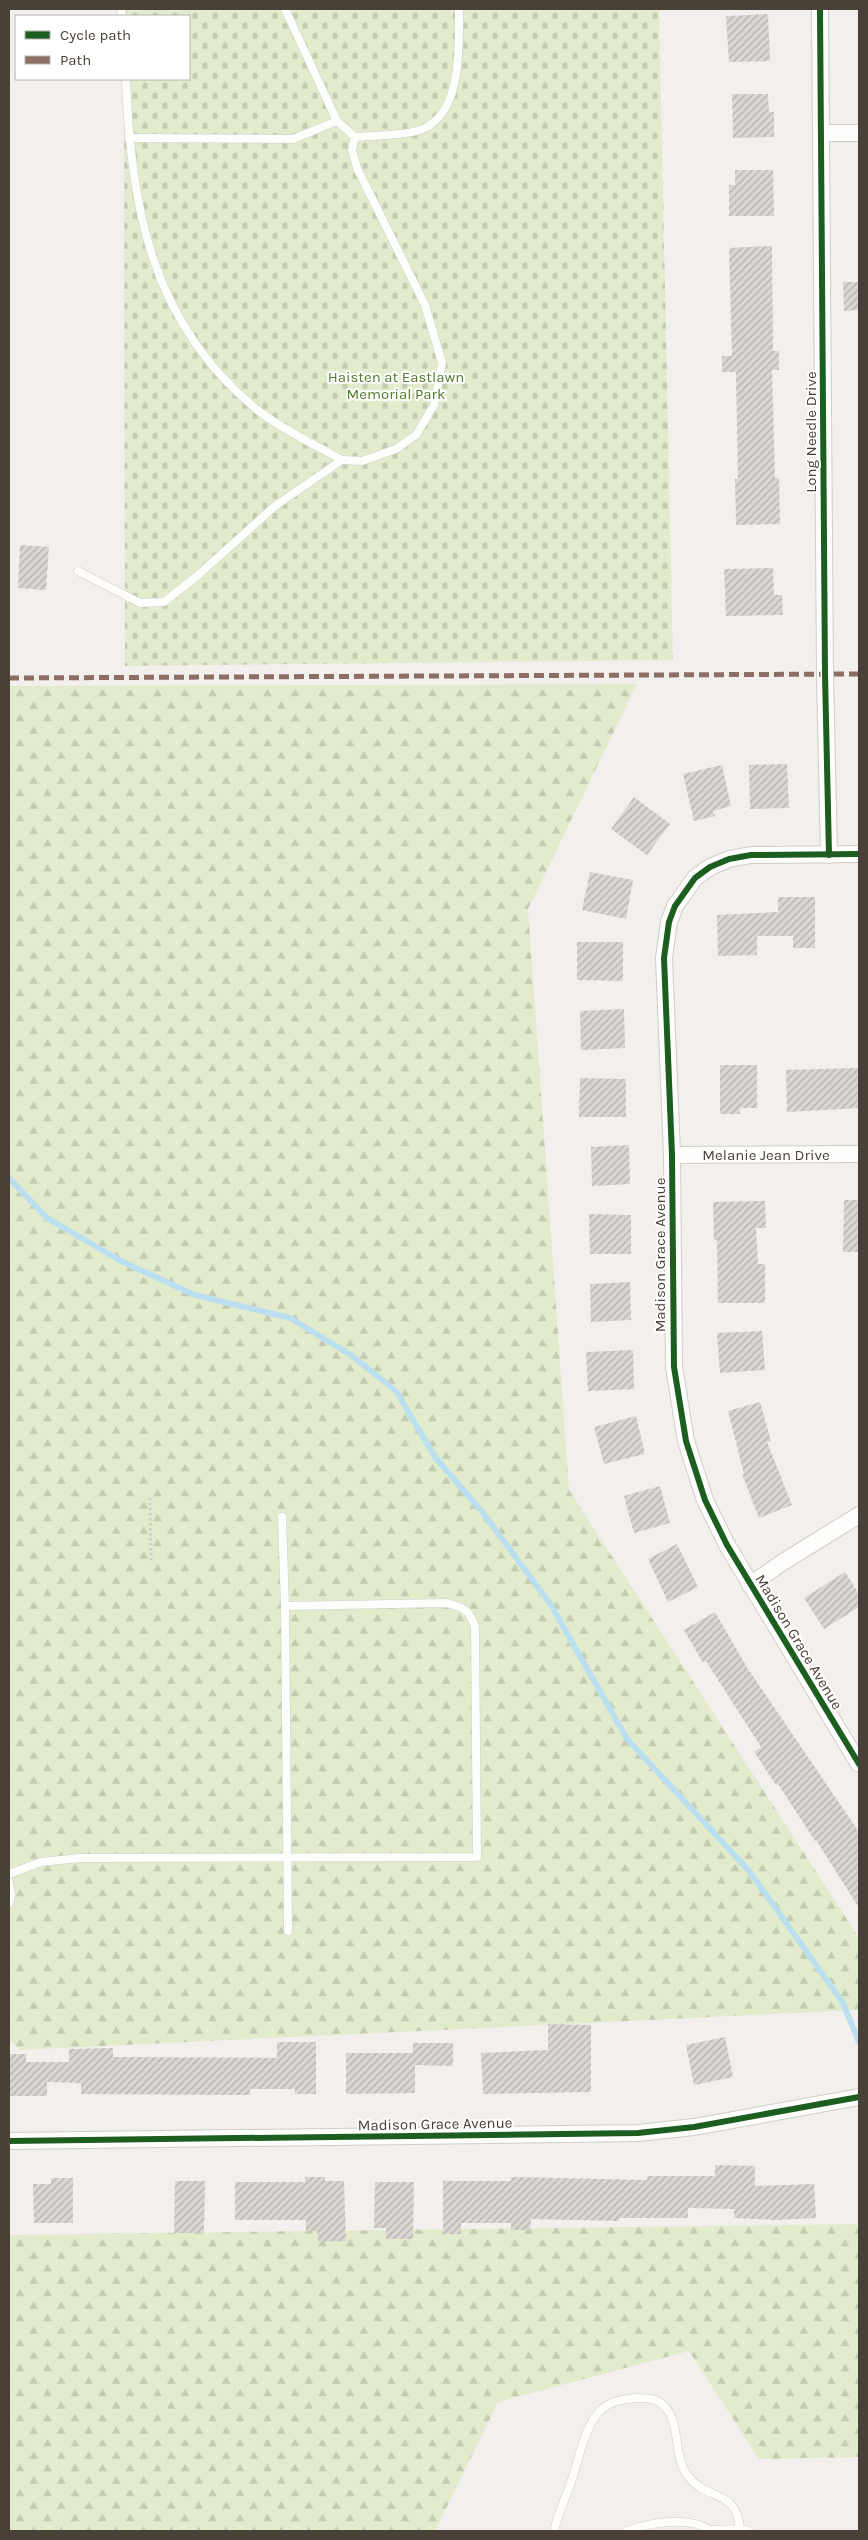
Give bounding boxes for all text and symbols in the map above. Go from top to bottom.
legend [15,15,190,80]
text: Cycle path [60,26,131,44]
text: Path [60,51,91,69]
park label: Haisten at Eastlawn Memorial Park [328,368,464,403]
street label: Long Needle Drive [802,371,820,493]
street label: Melanie Jean Drive [702,1146,830,1164]
street label: Madison Grace Avenue [651,1178,669,1332]
street label: Madison Grace Avenue [751,1571,847,1713]
street label: Madison Grace Avenue [357,2114,513,2134]

